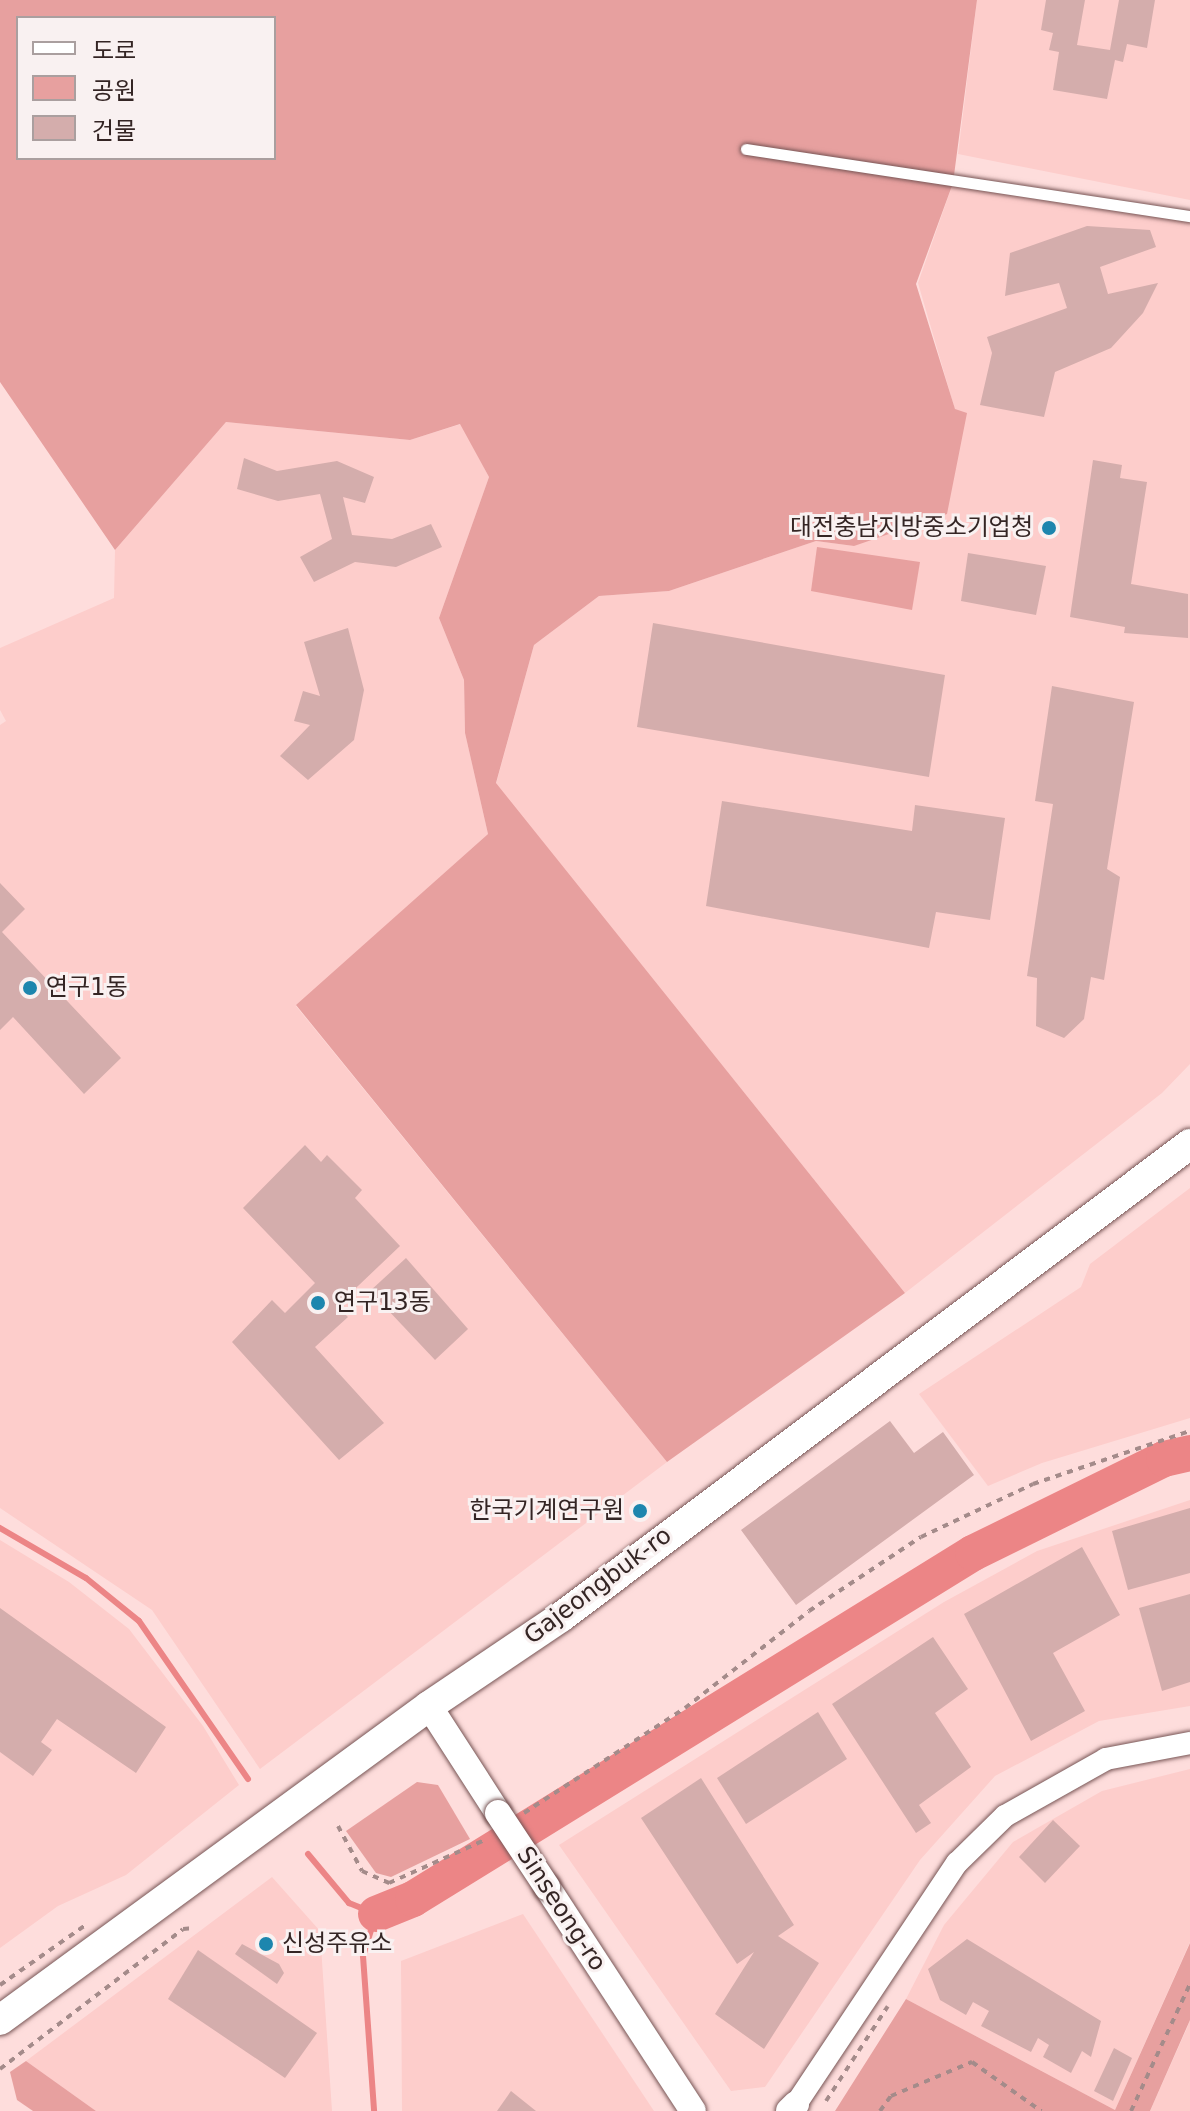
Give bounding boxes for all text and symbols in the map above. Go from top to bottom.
legend [16,16,276,160]
text: 도로 [92,37,136,65]
text: 공원 [92,77,136,105]
text: 건물 [92,117,136,145]
place label: 대전충남지방중소기업청 [790,514,1033,542]
marker: 대전충남지방중소기업청 [1040,519,1058,537]
place label: 연구1동 [46,974,128,1002]
marker: 연구1동 [21,979,39,997]
place label: 연구13동 [334,1289,431,1317]
marker: 연구13동 [309,1294,327,1312]
place label: 한국기계연구원 [469,1497,624,1525]
marker: 한국기계연구원 [631,1502,649,1520]
street label: Gajeongbuk-ro [519,1521,677,1651]
street label: Sinseong-ro [510,1842,612,1976]
place label: 신성주유소 [282,1930,392,1958]
marker: 신성주유소 [257,1935,275,1953]

